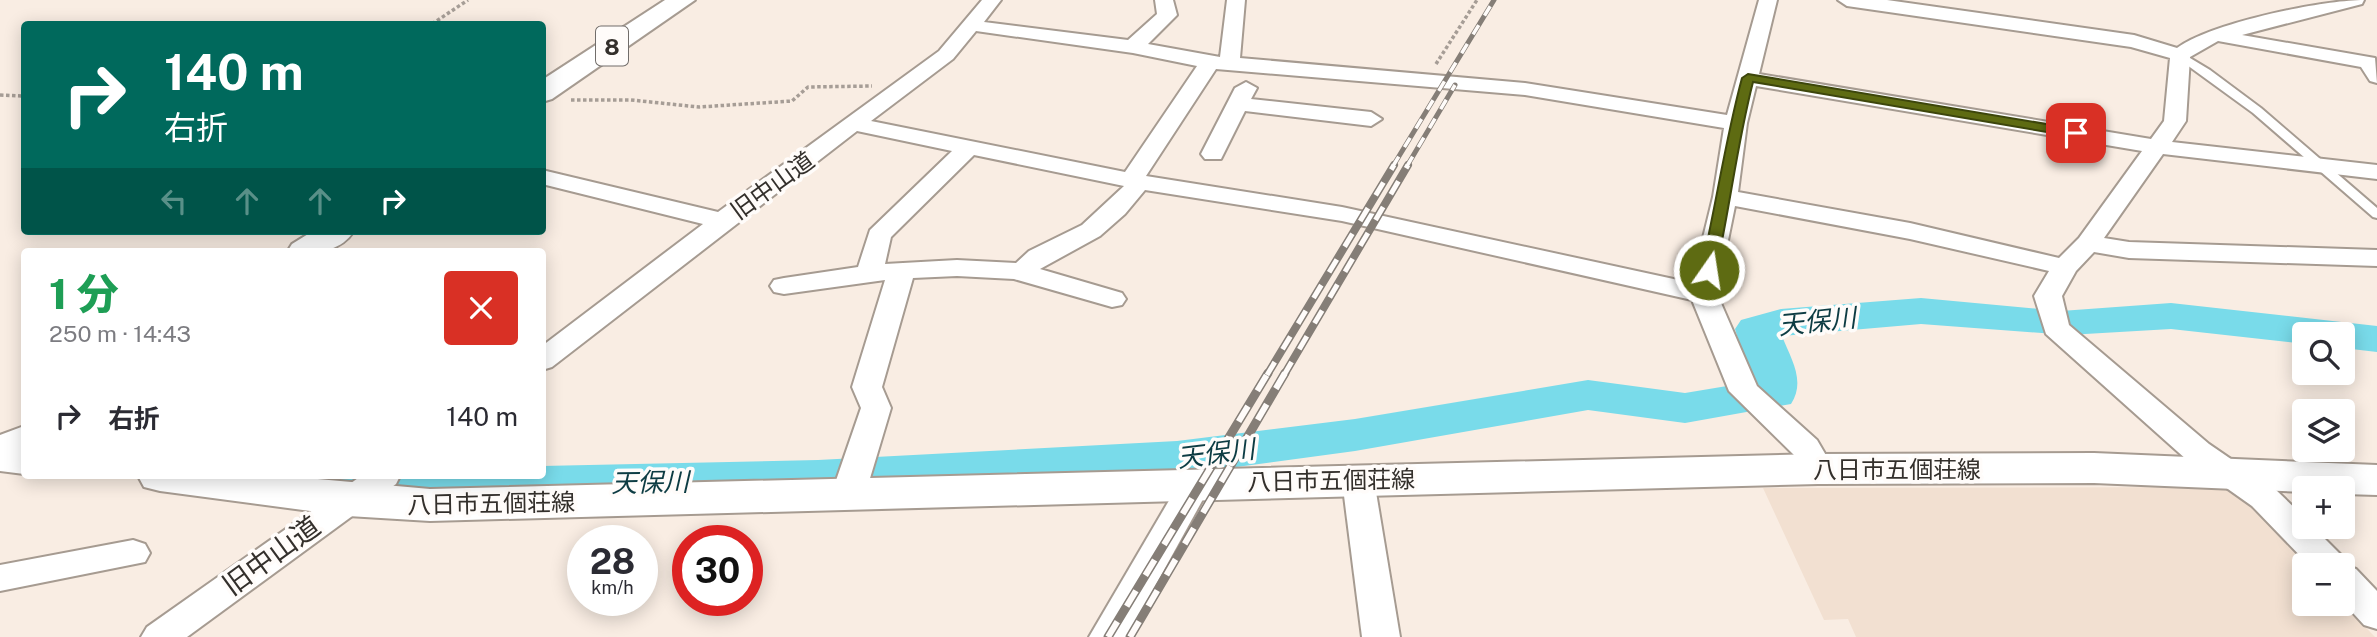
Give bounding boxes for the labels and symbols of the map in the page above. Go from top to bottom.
road number: 8 [596,26,628,66]
pin [2046,103,2106,163]
street label: 旧中山道 [725,145,819,225]
position arrow [1672,233,1746,307]
water label: 天保川 [1777,301,1860,340]
water label: 天保川 [1175,432,1260,473]
street label: 八日市五個荘線 [1813,455,1981,483]
street label: 八日市五個荘線 [1247,465,1415,495]
water label: 天保川 [611,466,692,498]
street label: 八日市五個荘線 [407,488,575,518]
street label: 旧中山道 [216,509,326,601]
speed limit sign: 30 [672,525,763,616]

